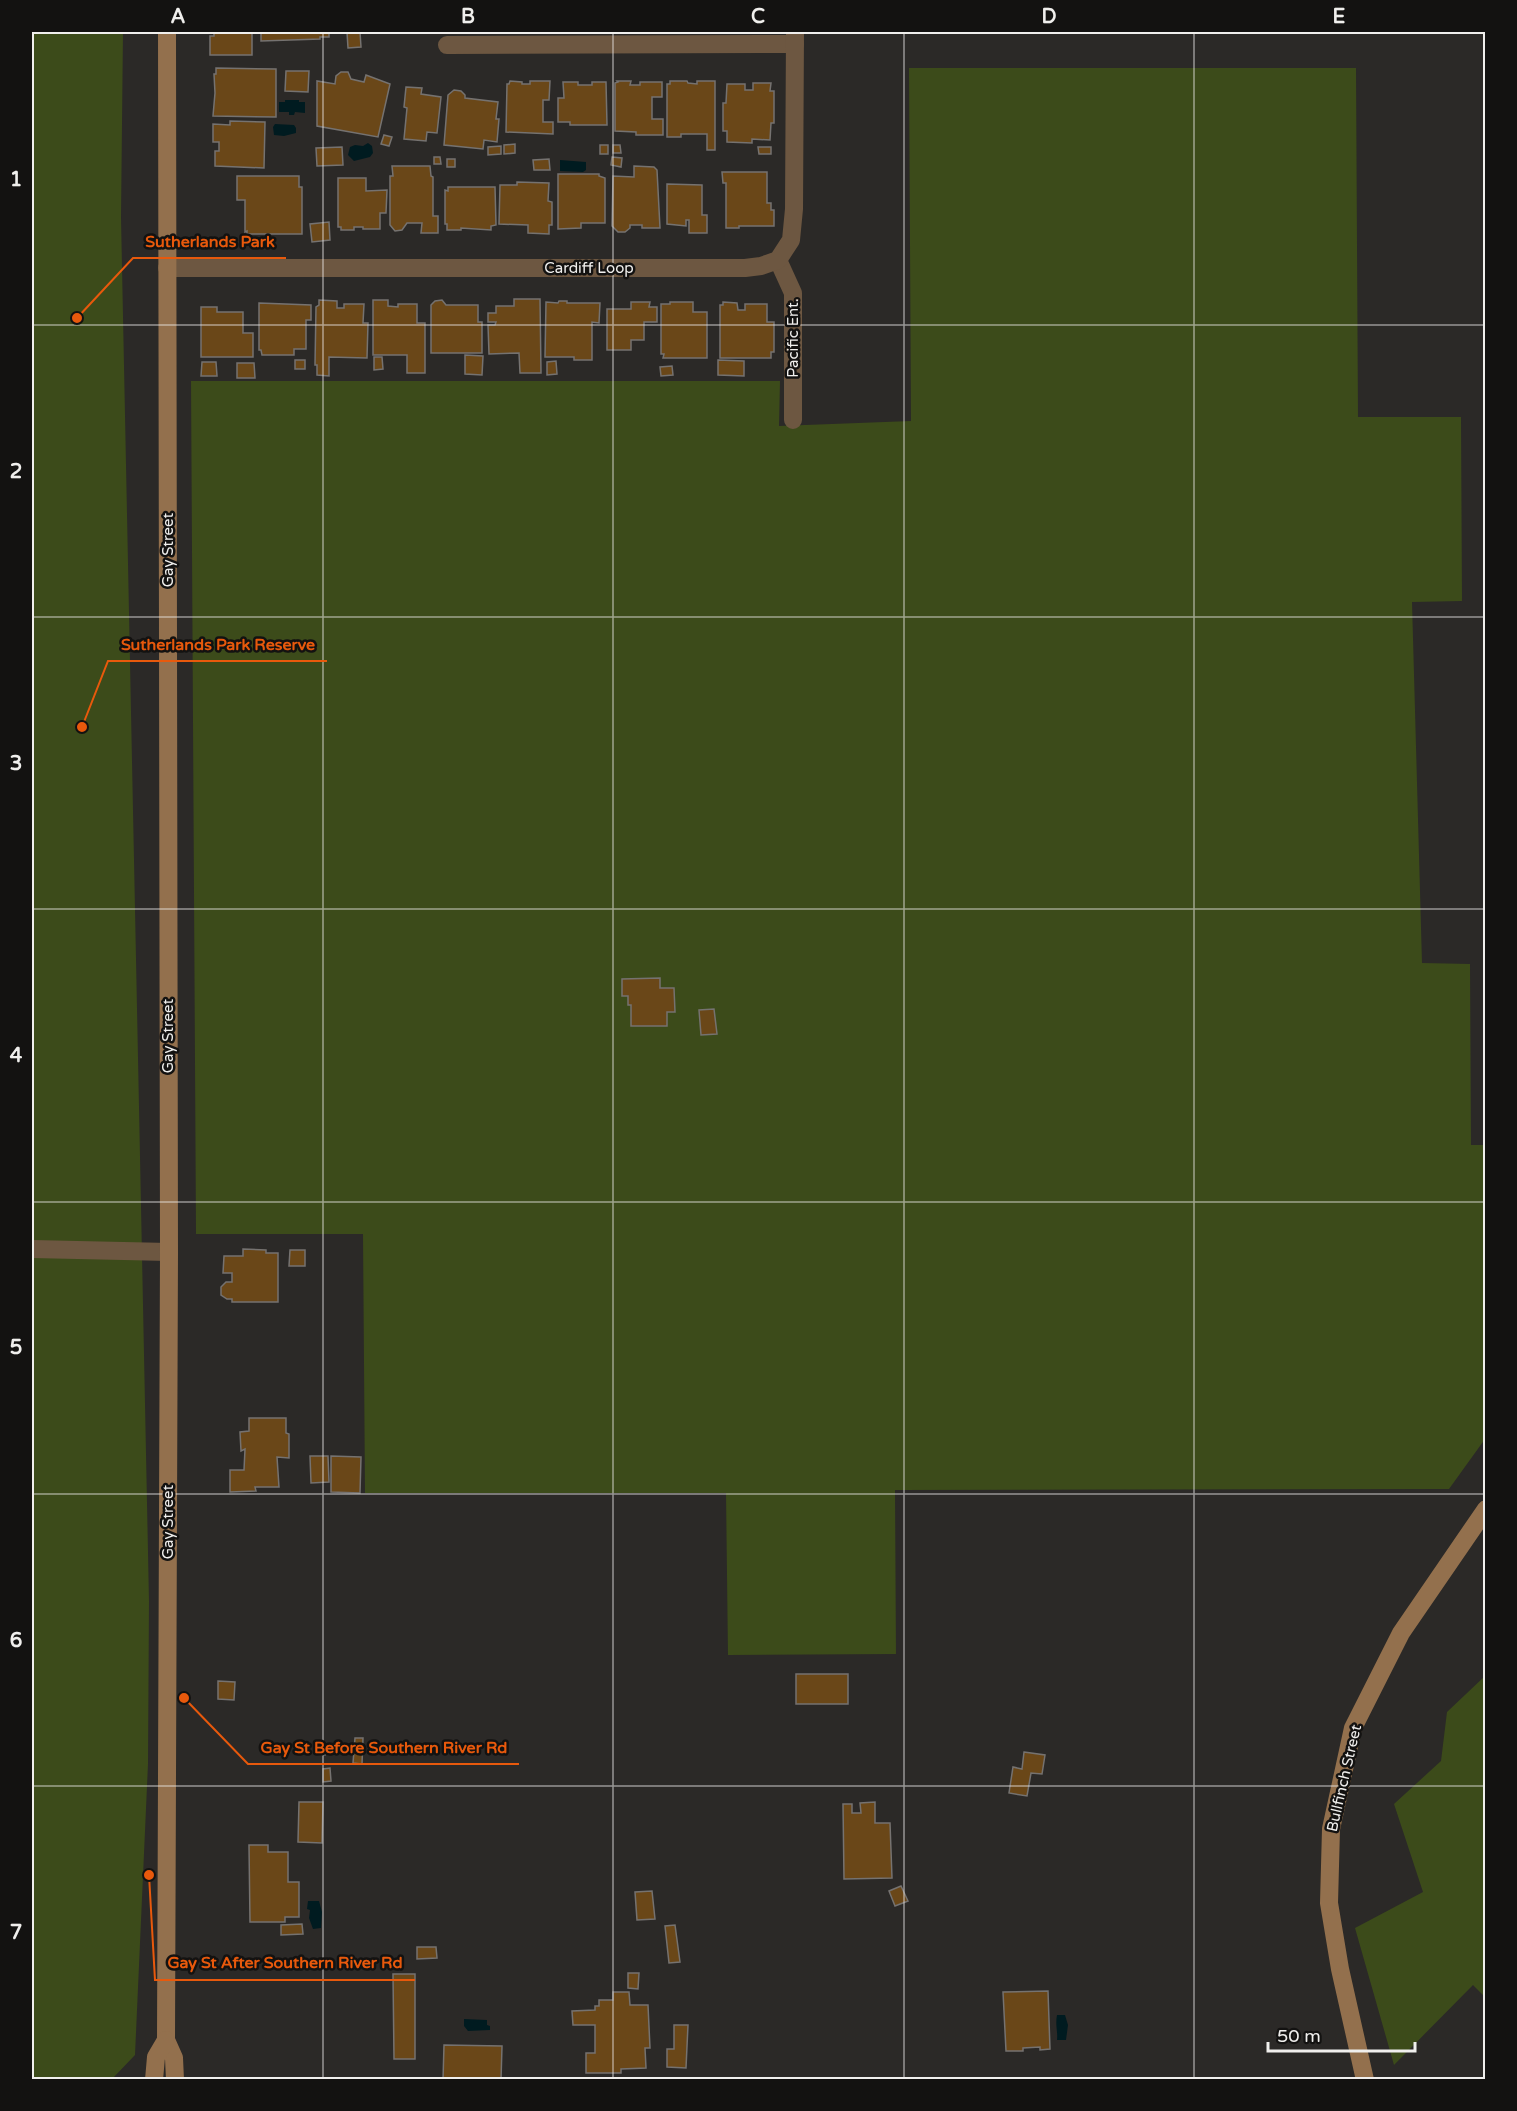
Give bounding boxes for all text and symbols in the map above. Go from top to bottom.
text: A [171,5,186,29]
text: B [461,5,475,29]
text: C [751,5,765,29]
text: D [1041,5,1057,29]
text: E [1333,5,1346,29]
text: 1 [10,168,22,192]
callout: Sutherlands Park [133,224,286,258]
text: Sutherlands Park [145,232,275,252]
street label: Cardiff Loop [544,259,634,277]
street label: Pacific Ent. [784,298,802,378]
text: 2 [10,460,22,484]
street label: Gay Street [159,512,177,587]
callout: Sutherlands Park Reserve [108,627,327,661]
text: Sutherlands Park Reserve [121,635,315,655]
text: 3 [10,752,22,776]
street label: Gay Street [159,998,177,1073]
text: 4 [10,1044,23,1068]
text: 5 [10,1336,22,1360]
street label: Gay Street [159,1484,177,1559]
text: 6 [10,1629,22,1653]
street label: Bullfinch Street [1323,1722,1365,1833]
callout: Gay St Before Southern River Rd [248,1730,519,1764]
text: Gay St Before Southern River Rd [261,1738,507,1758]
text: 7 [10,1921,22,1945]
callout: Gay St After Southern River Rd [155,1946,415,1980]
text: Gay St After Southern River Rd [167,1953,403,1973]
scale bar [1268,2015,1415,2053]
text: 50 m [1277,2025,1321,2047]

